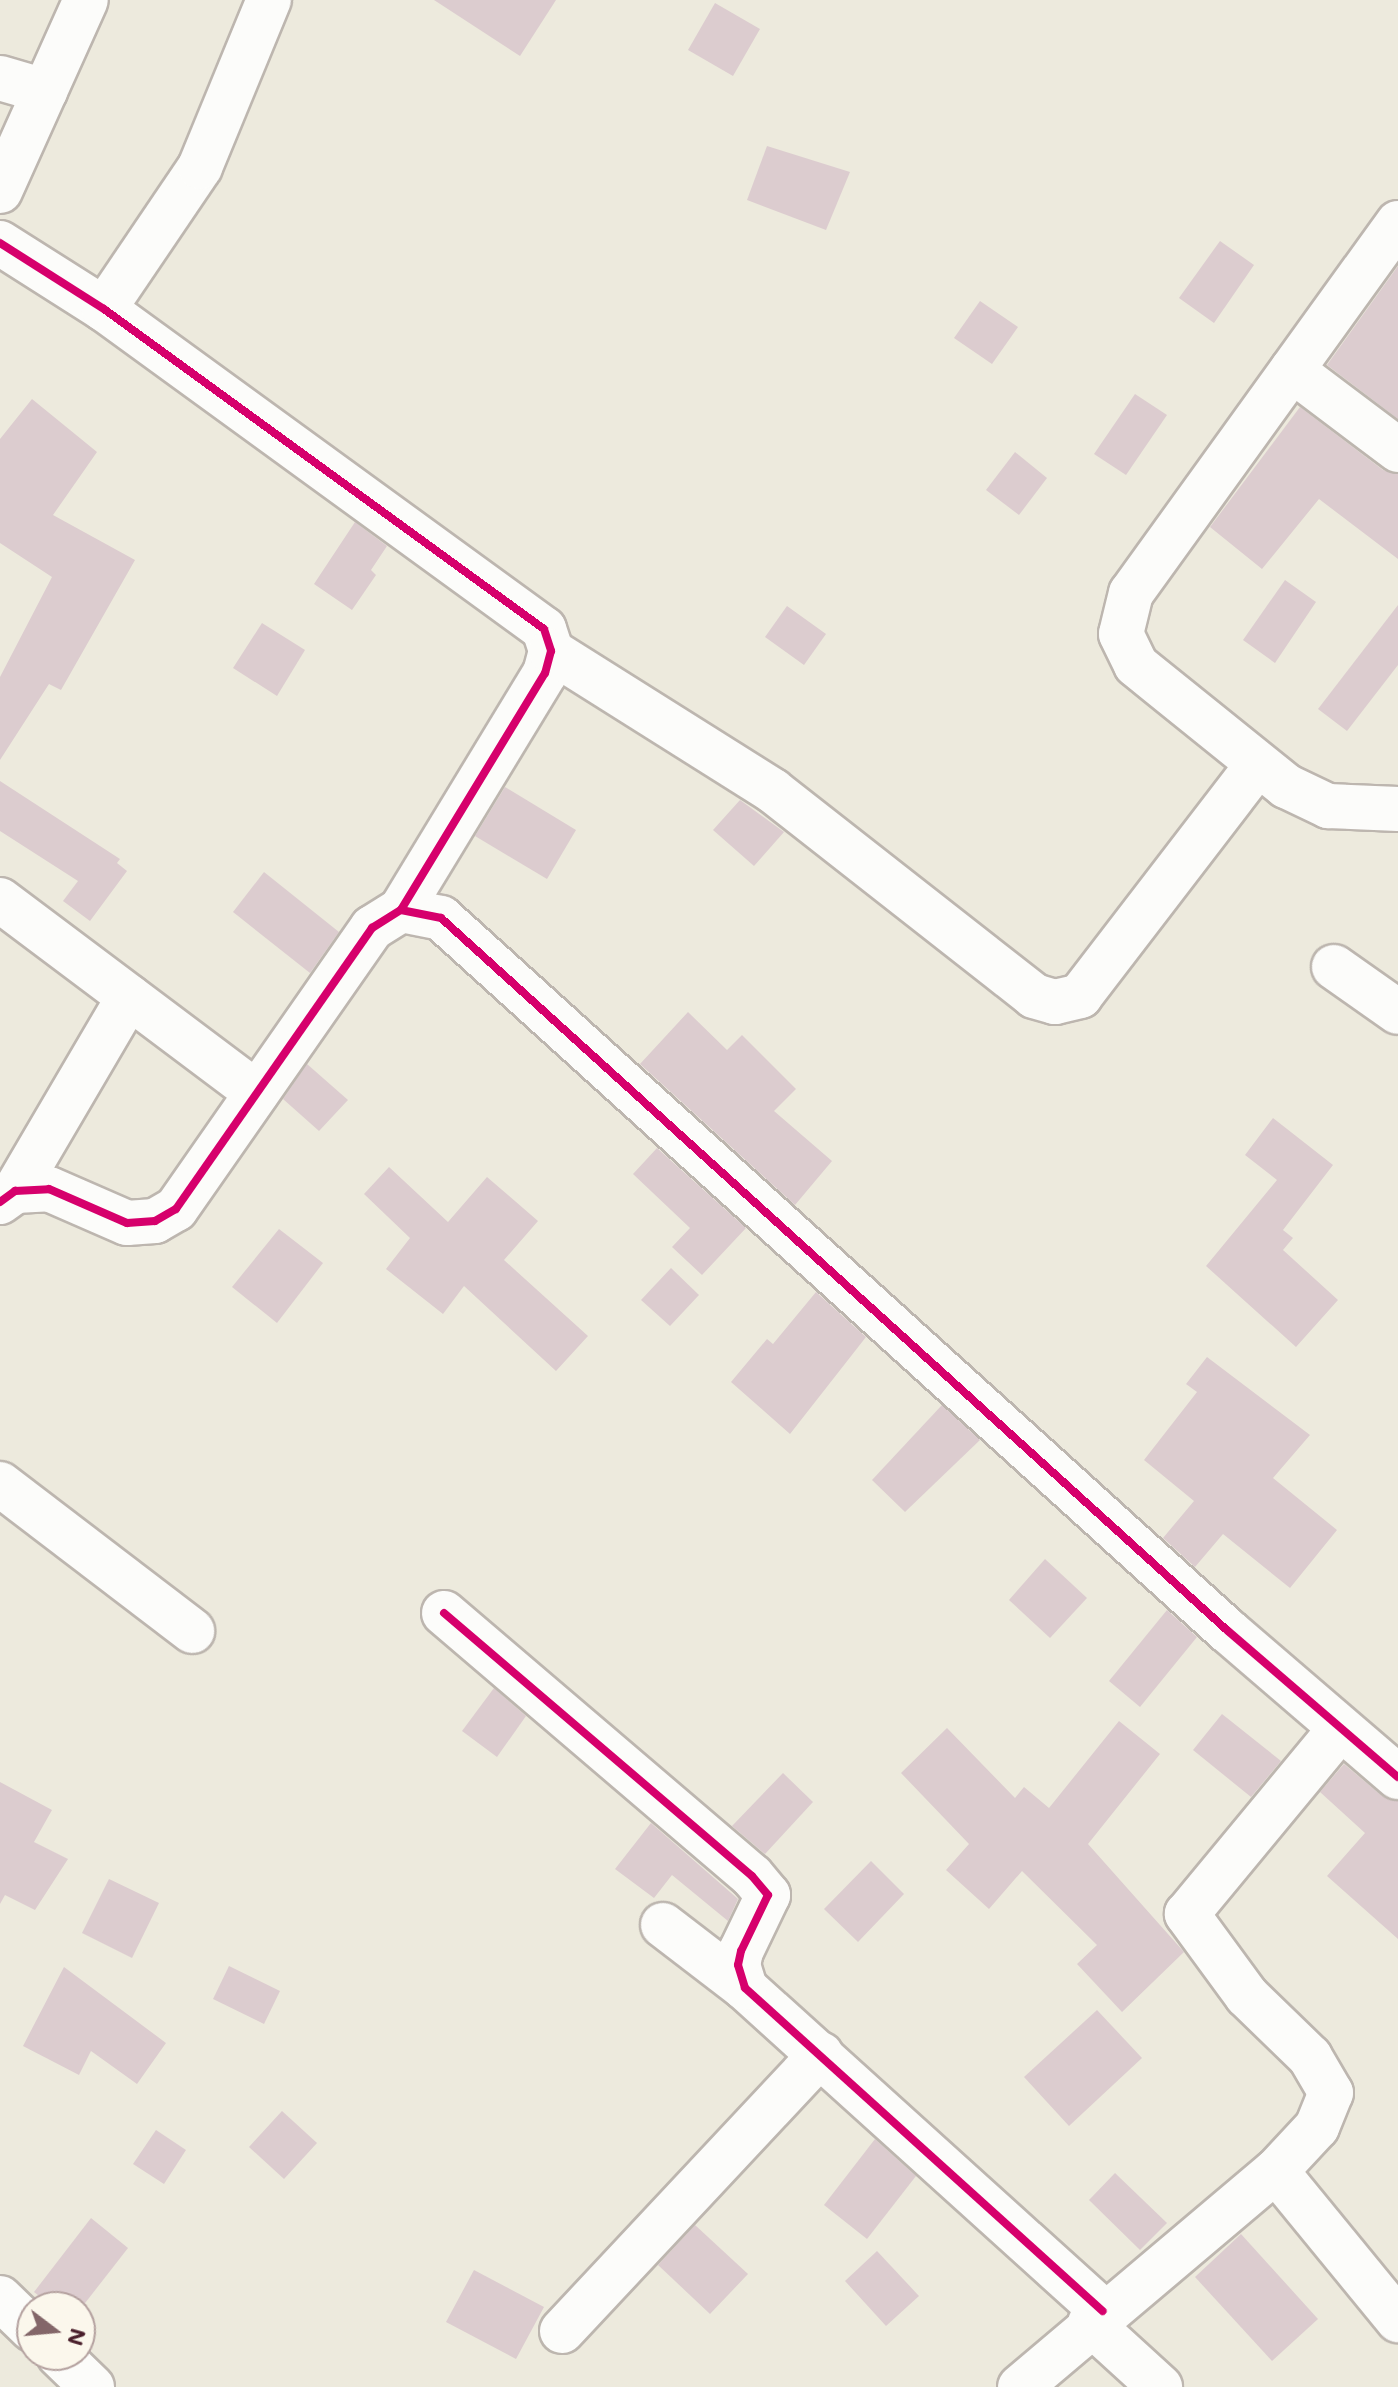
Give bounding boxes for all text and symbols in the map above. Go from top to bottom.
north arrow [16,2291,96,2371]
text: N [61,2325,94,2349]

